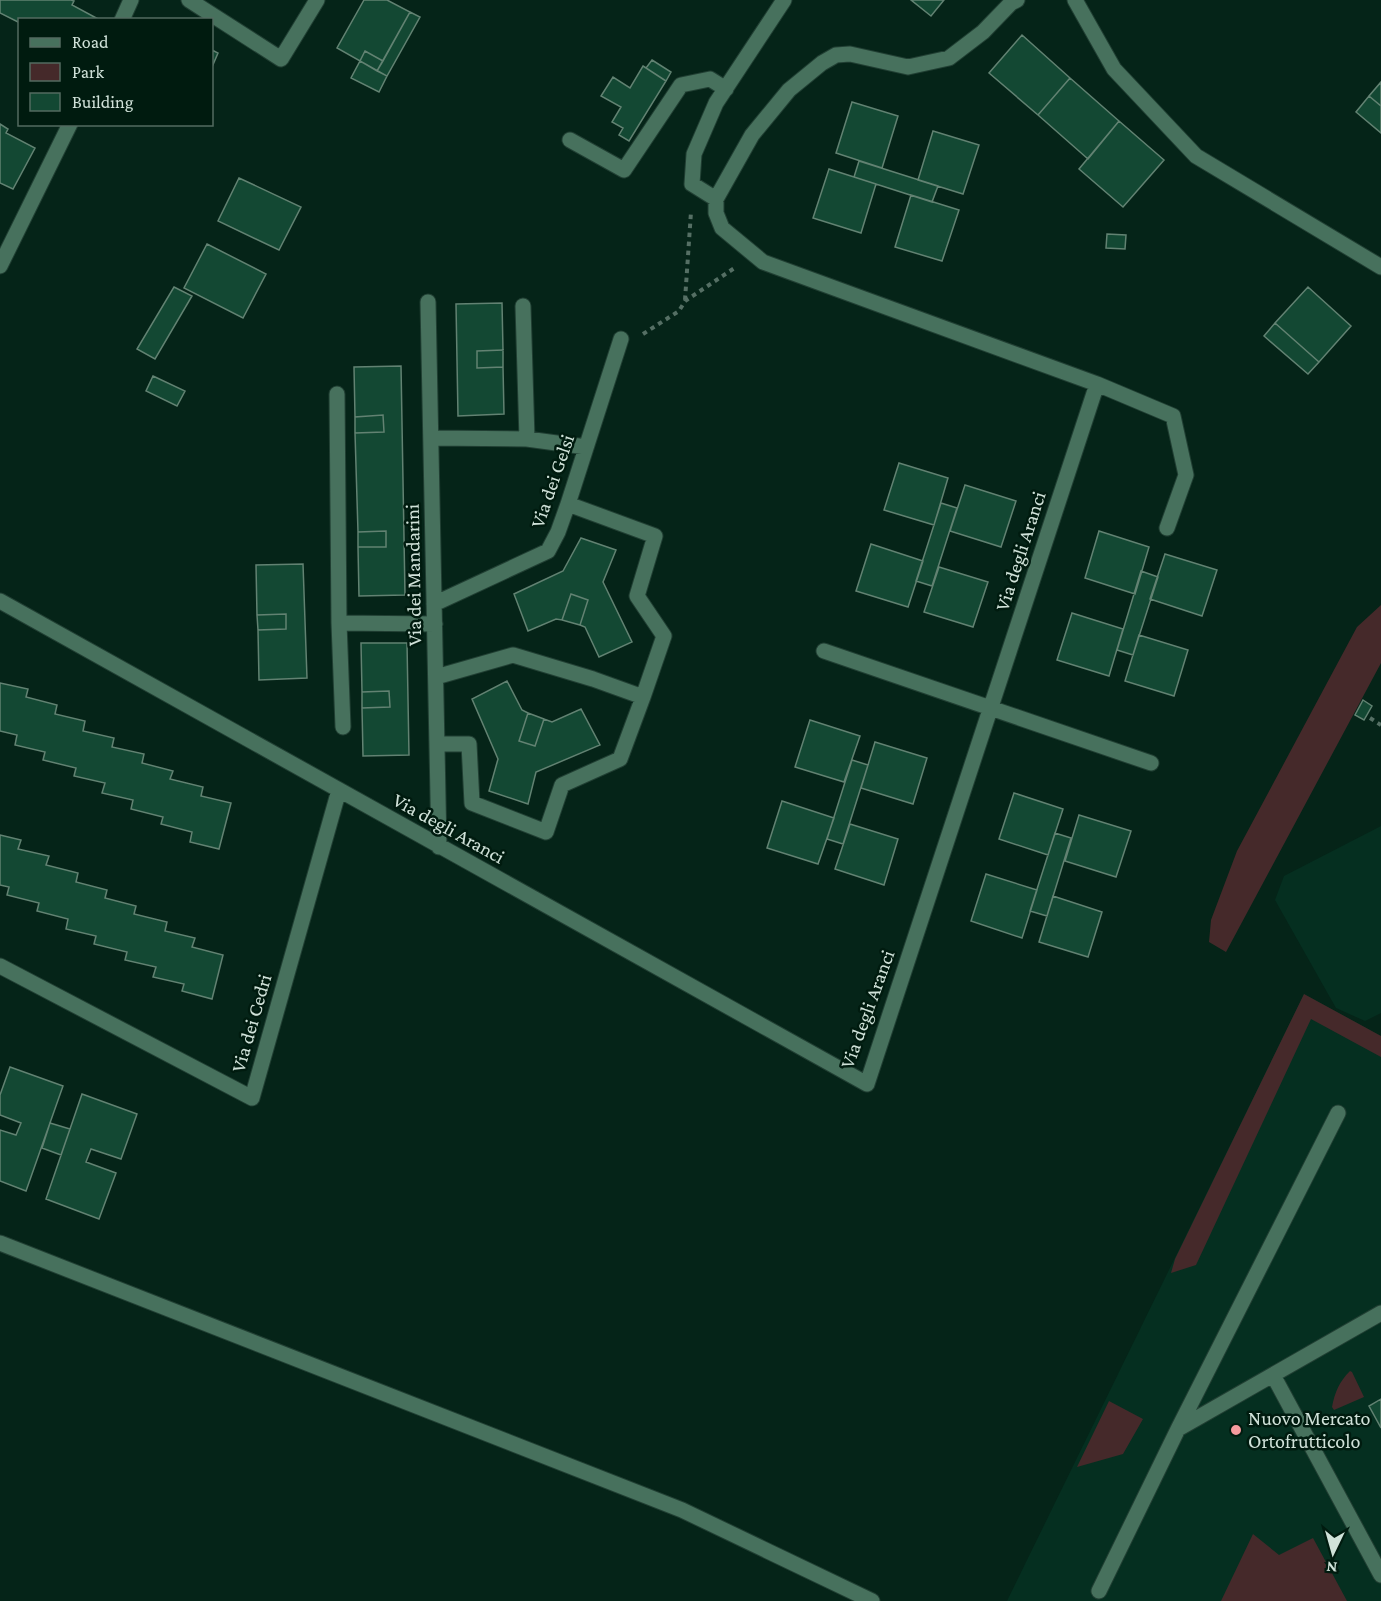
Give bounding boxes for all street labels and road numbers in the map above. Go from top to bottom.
street label: Via dei Gelsi [526,431,578,531]
street label: Via degli Aranci [990,489,1051,614]
street label: Via dei Mandarini [401,504,425,646]
street label: Via degli Aranci [389,788,509,869]
street label: Via degli Aranci [835,947,900,1071]
street label: Via dei Cedri [227,971,275,1075]

